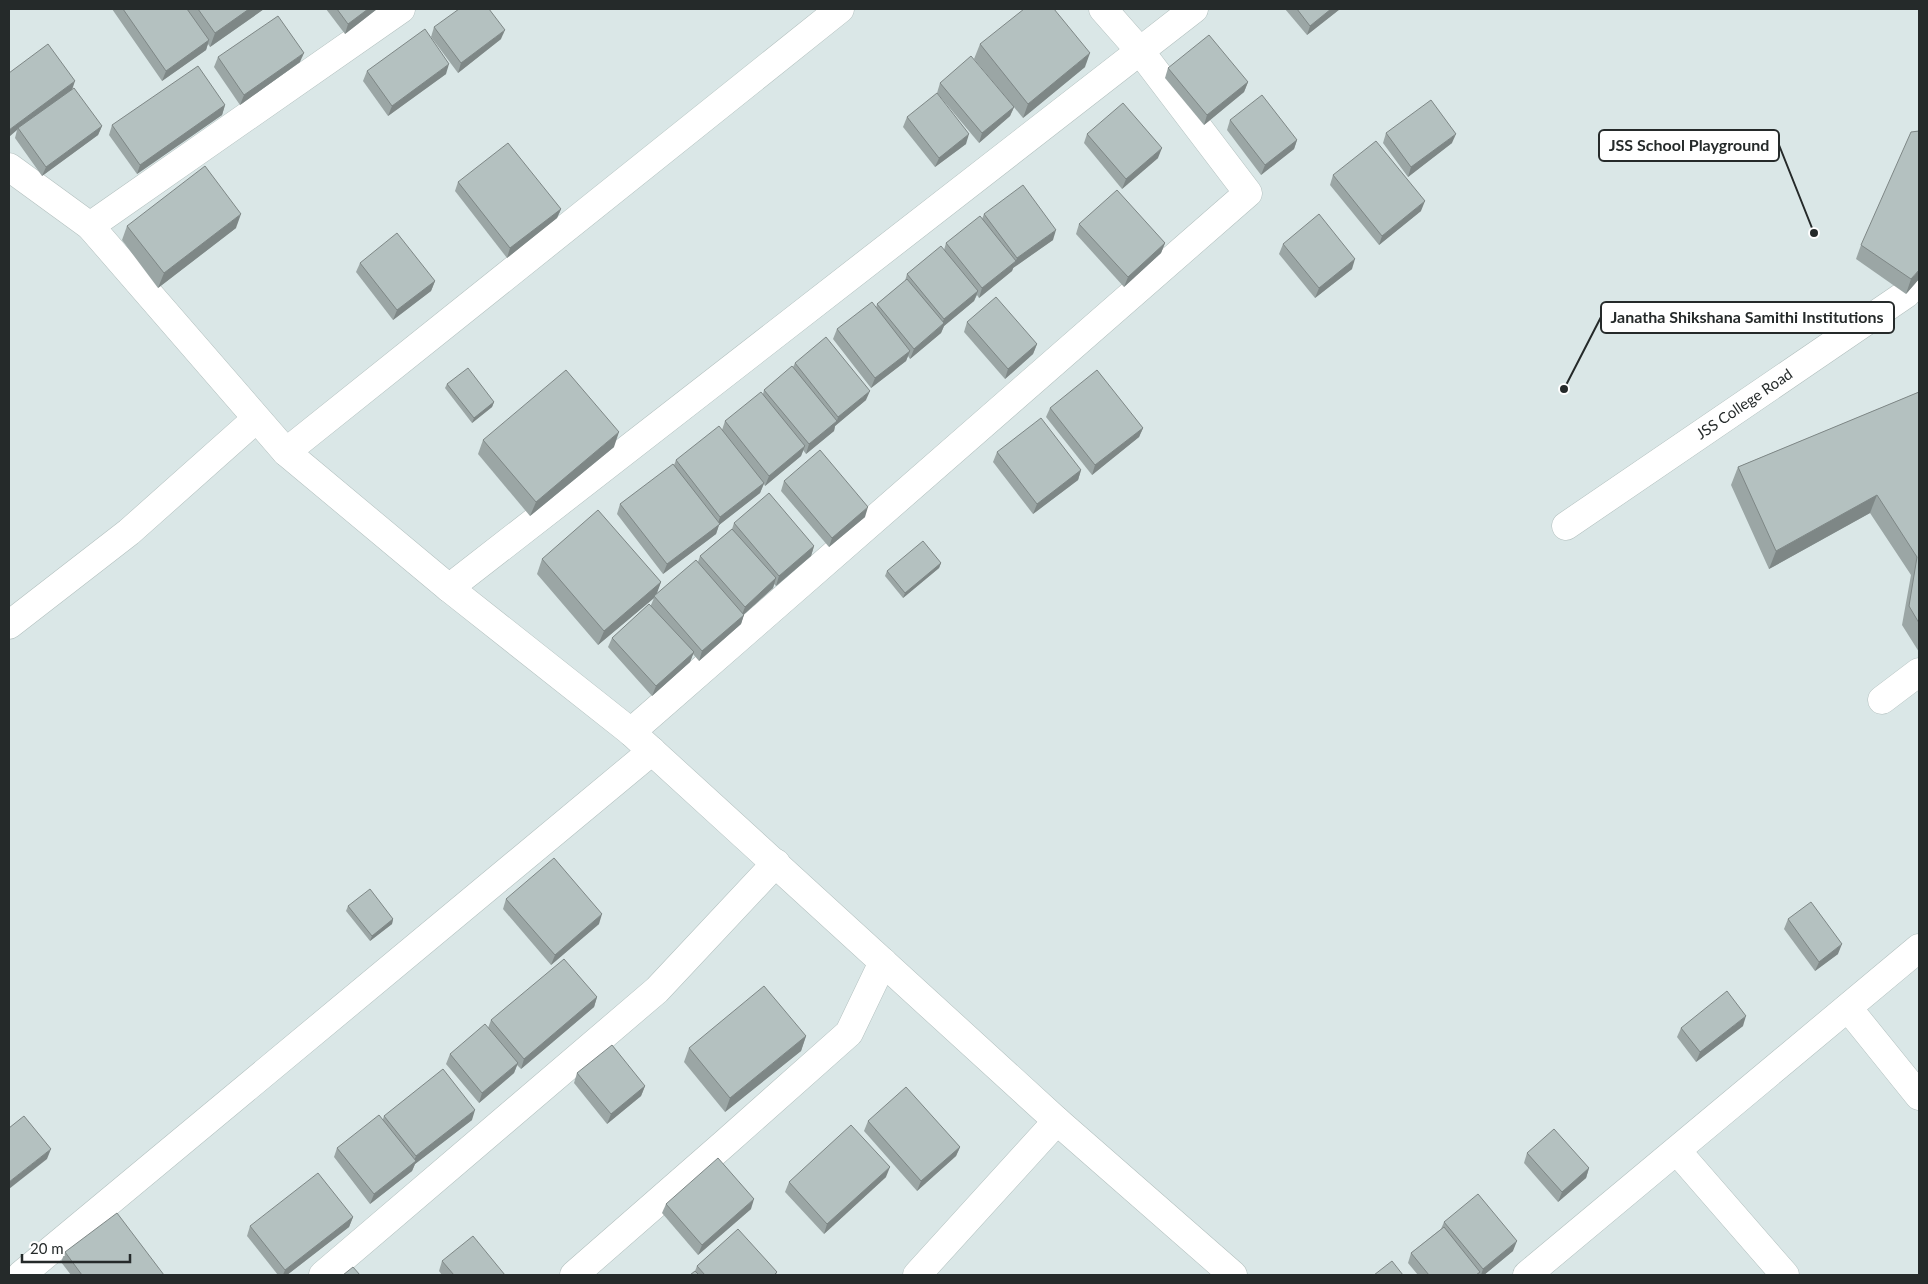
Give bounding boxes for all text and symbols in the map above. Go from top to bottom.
callout: JSS School Playground [1599,130,1779,161]
text: JSS School Playground [1609,135,1769,154]
callout: Janatha Shikshana Samithi Institutions [1601,302,1894,333]
text: Janatha Shikshana Samithi Institutions [1611,307,1883,326]
street label: JSS College Road [1692,364,1795,443]
scale bar [22,1232,130,1264]
text: 20 m [30,1239,64,1257]

